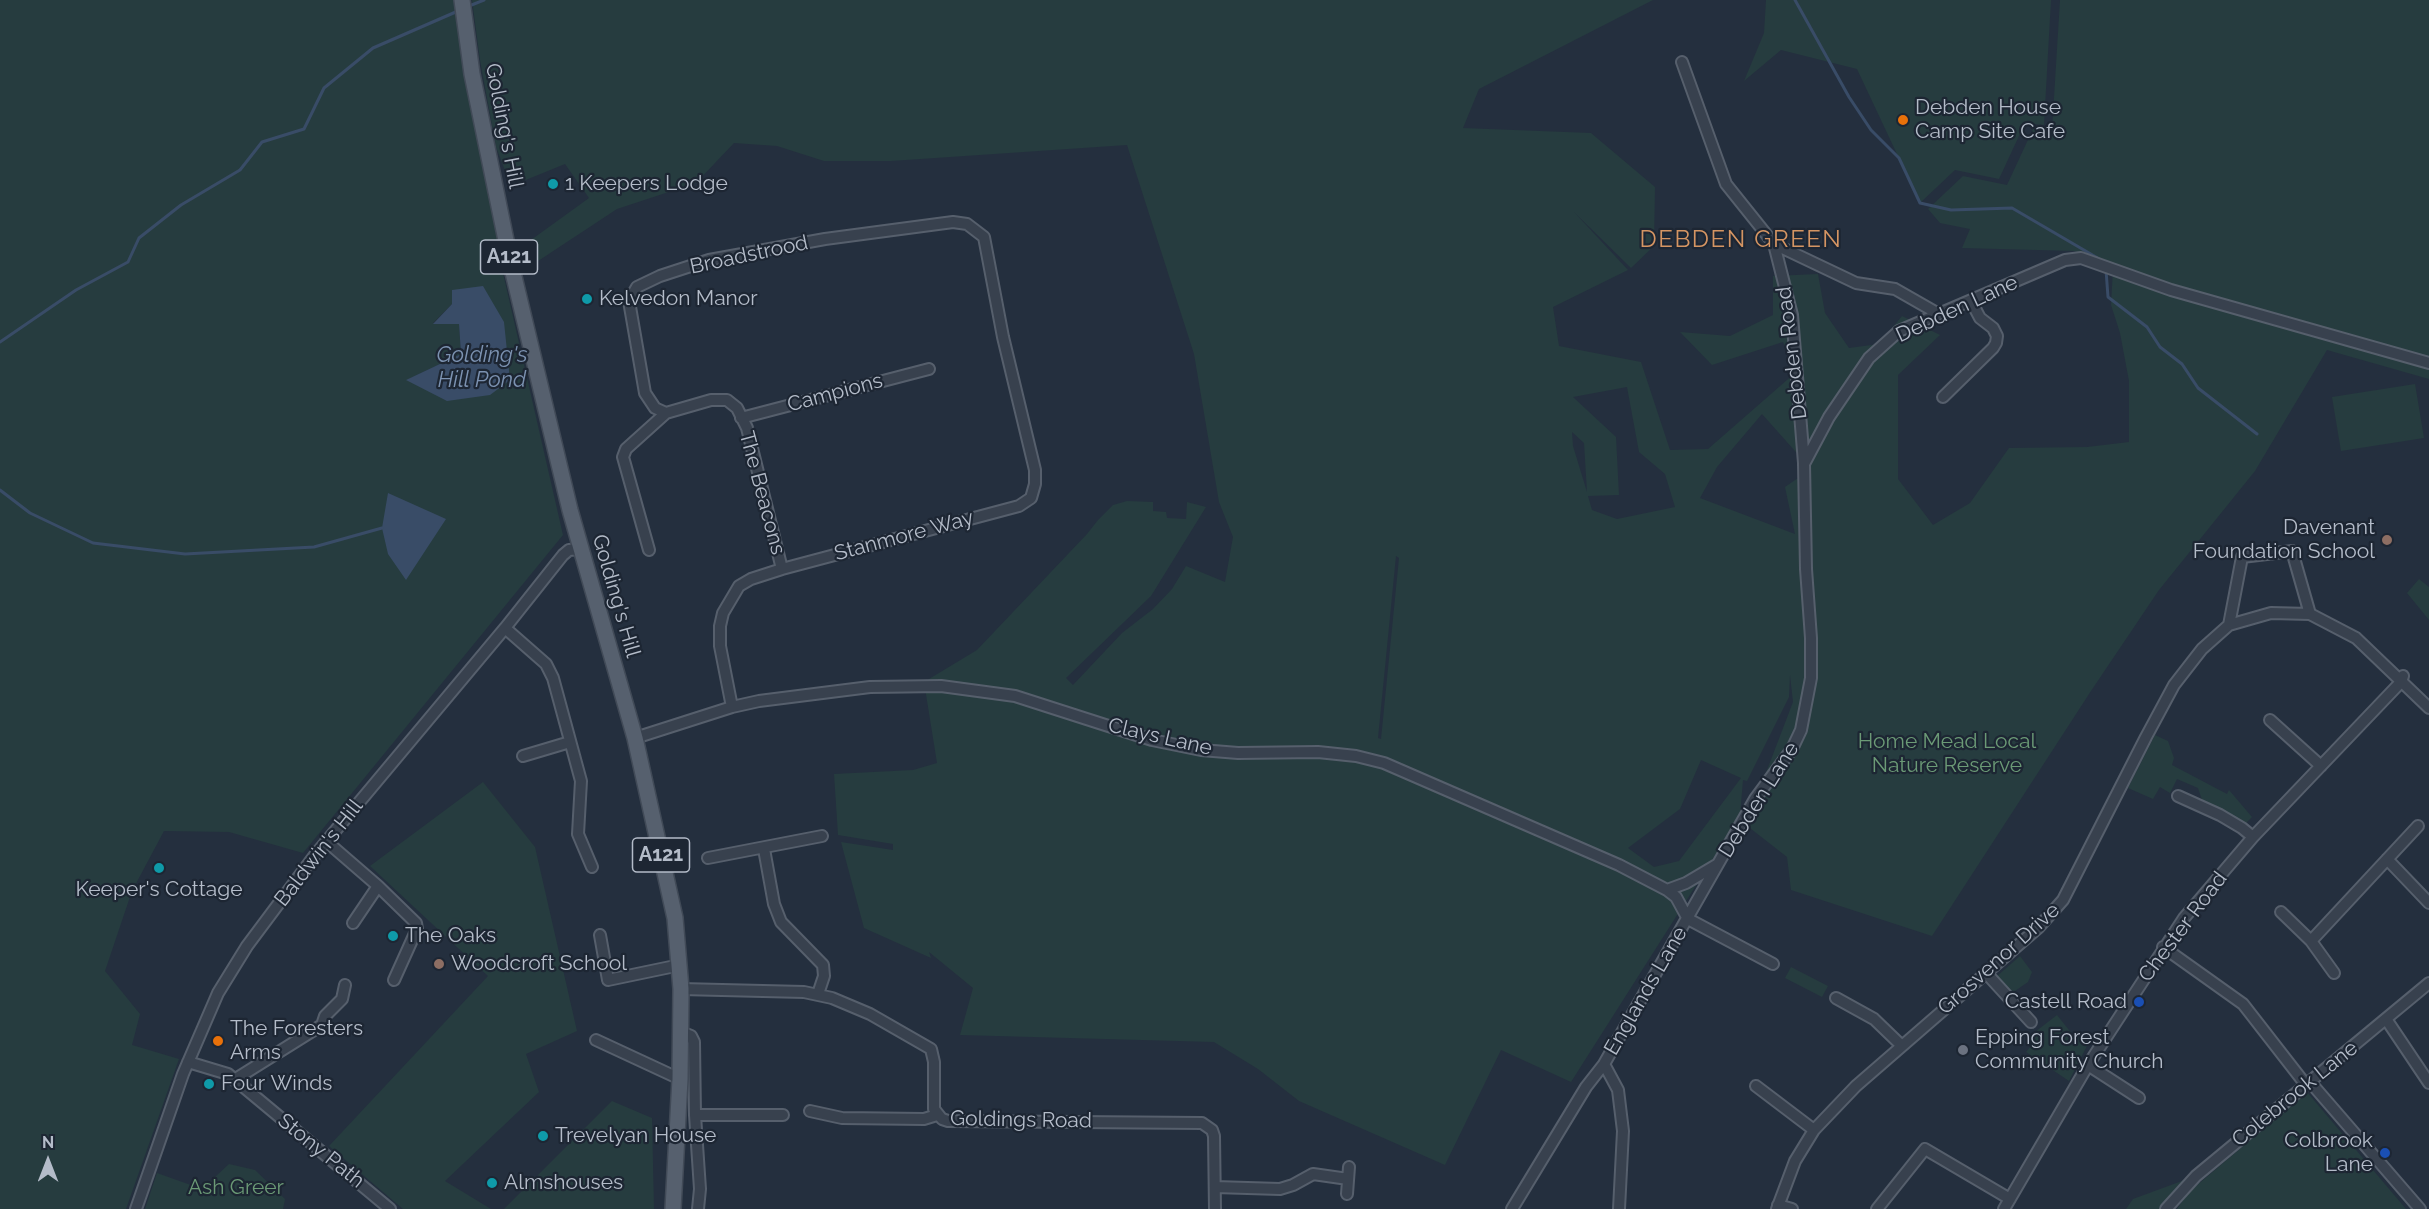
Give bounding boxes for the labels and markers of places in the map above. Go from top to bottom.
place label: Debden House Camp Site Cafe [1915,95,2065,145]
marker: Debden House Camp Site Cafe [1896,113,1910,127]
place label: 1 Keepers Lodge [565,171,728,197]
marker: 1 Keepers Lodge [546,177,560,191]
place label: Kelvedon Manor [599,286,758,312]
marker: Kelvedon Manor [580,292,594,306]
place label: Davenant Foundation School [2193,515,2375,565]
marker: Davenant Foundation School [2380,533,2394,547]
marker: Keeper's Cottage [152,861,166,875]
place label: Keeper's Cottage [75,877,243,903]
place label: The Oaks [405,923,496,949]
marker: The Oaks [386,929,400,943]
place label: Woodcroft School [451,951,627,977]
marker: Woodcroft School [432,957,446,971]
place label: Castell Road [2005,989,2127,1015]
marker: Castell Road [2132,995,2146,1009]
place label: The Foresters Arms [230,1016,363,1066]
place label: Epping Forest Community Church [1975,1025,2163,1075]
marker: The Foresters Arms [211,1034,225,1048]
marker: Epping Forest Community Church [1956,1043,1970,1057]
place label: Four Winds [221,1071,332,1097]
marker: Four Winds [202,1077,216,1091]
place label: Trevelyan House [555,1123,716,1149]
place label: Colbrook Lane [2284,1128,2373,1178]
marker: Trevelyan House [536,1129,550,1143]
marker: Colbrook Lane [2378,1146,2392,1160]
place label: Almshouses [504,1170,623,1196]
marker: Almshouses [485,1176,499,1190]

